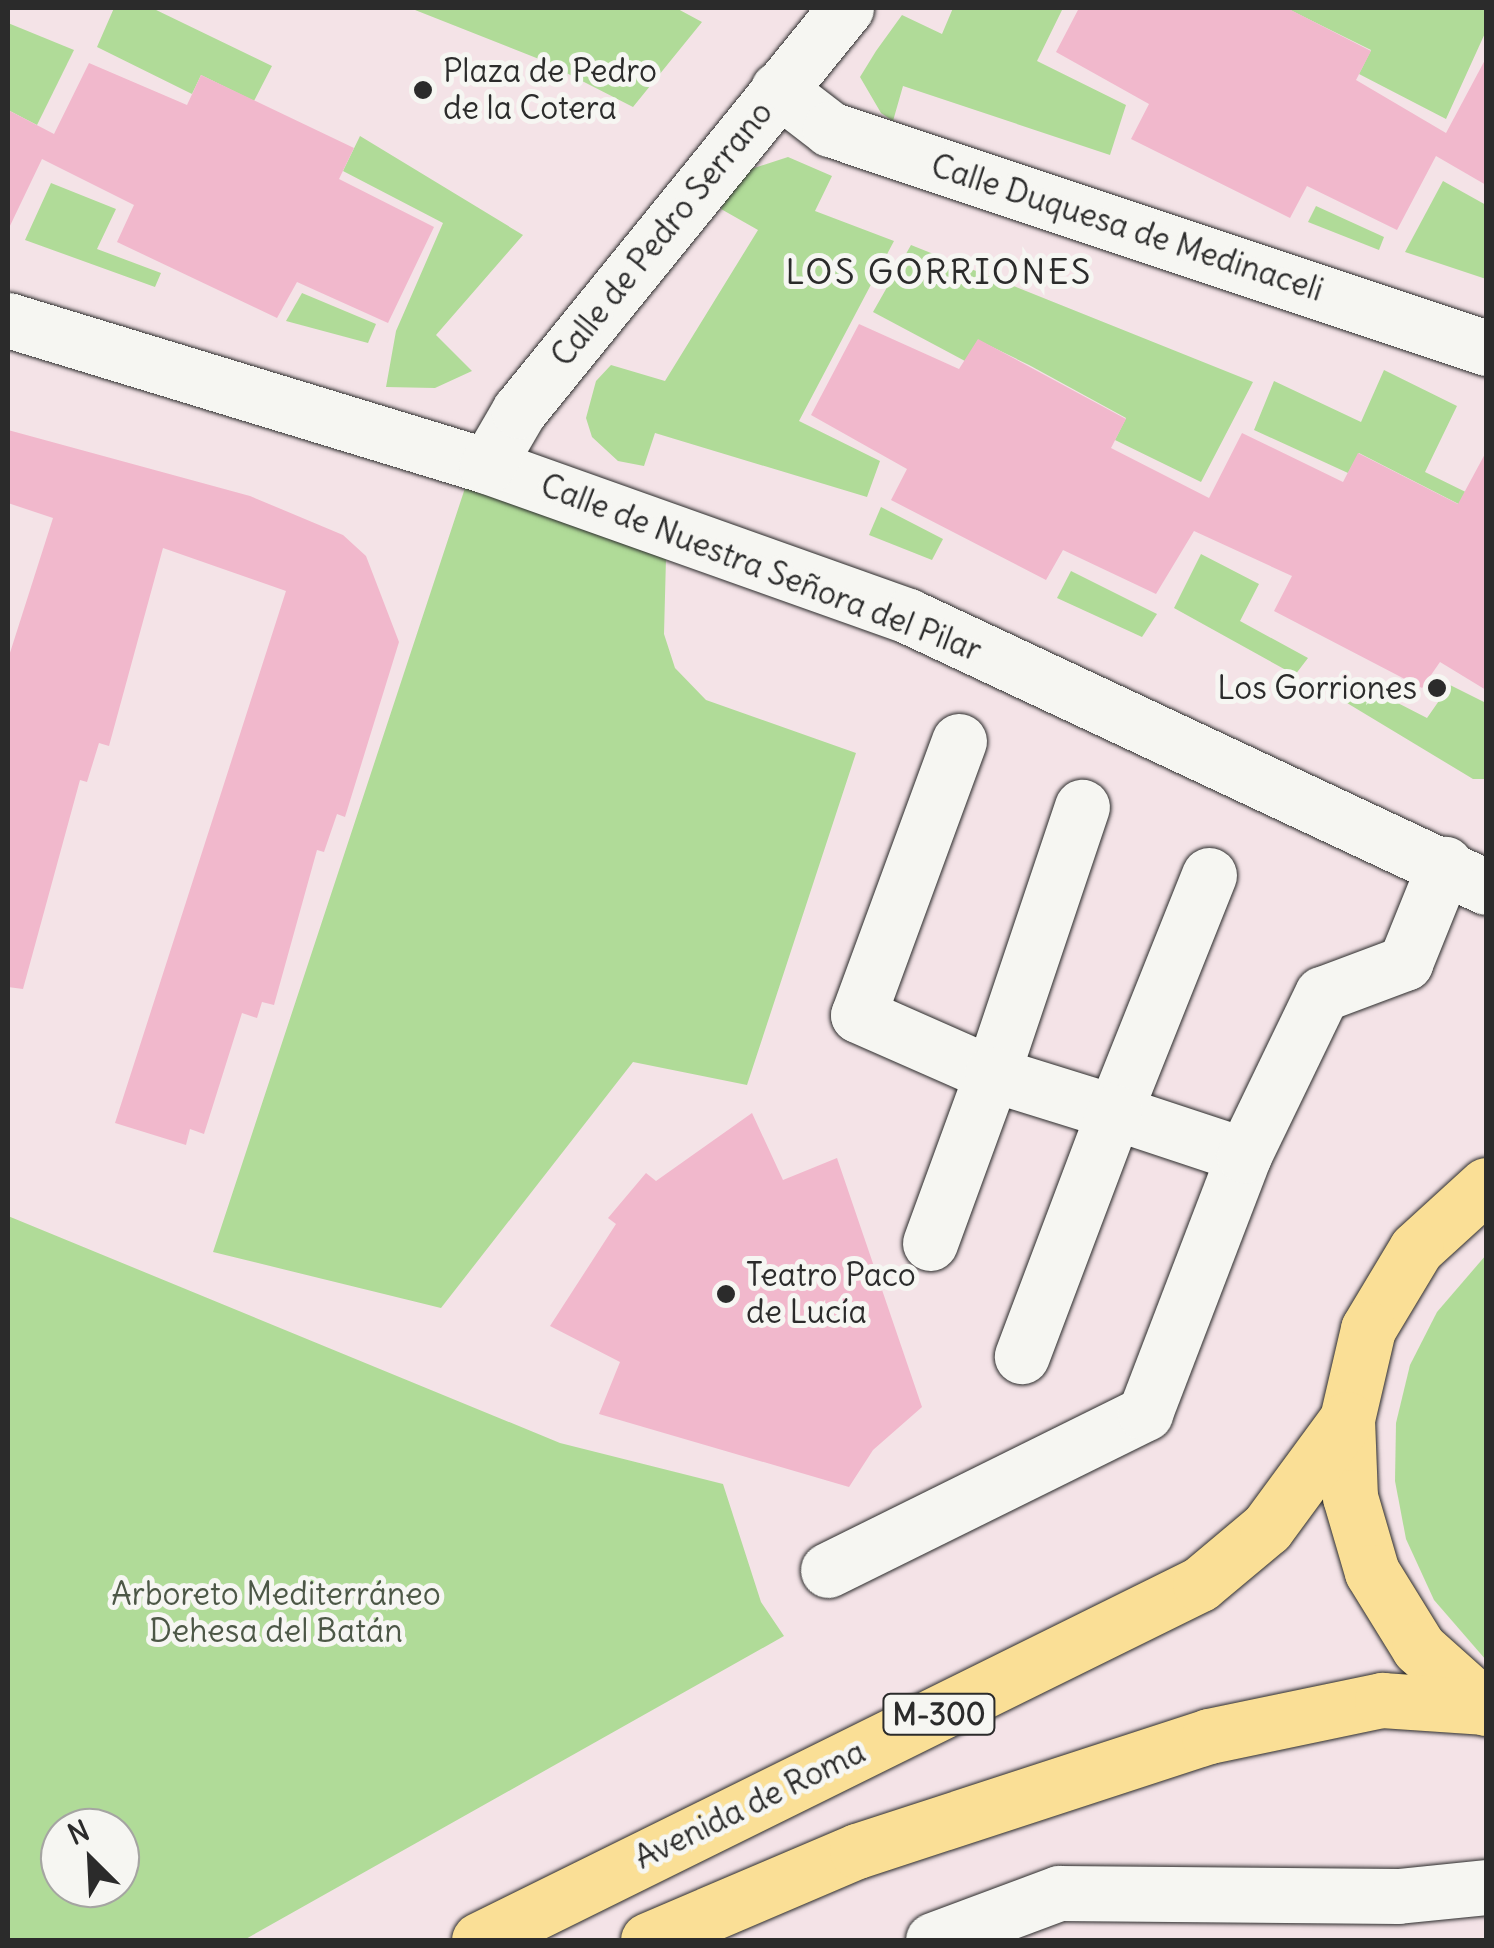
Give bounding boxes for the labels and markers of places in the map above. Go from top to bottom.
place label: Plaza de Pedro de la Cotera [443,53,657,128]
marker: Plaza de Pedro de la Cotera [412,79,434,101]
place label: Los Gorriones [1217,669,1417,707]
marker: Los Gorriones [1426,677,1448,699]
place label: Teatro Paco de Lucía [746,1257,916,1332]
marker: Teatro Paco de Lucía [715,1283,737,1305]

